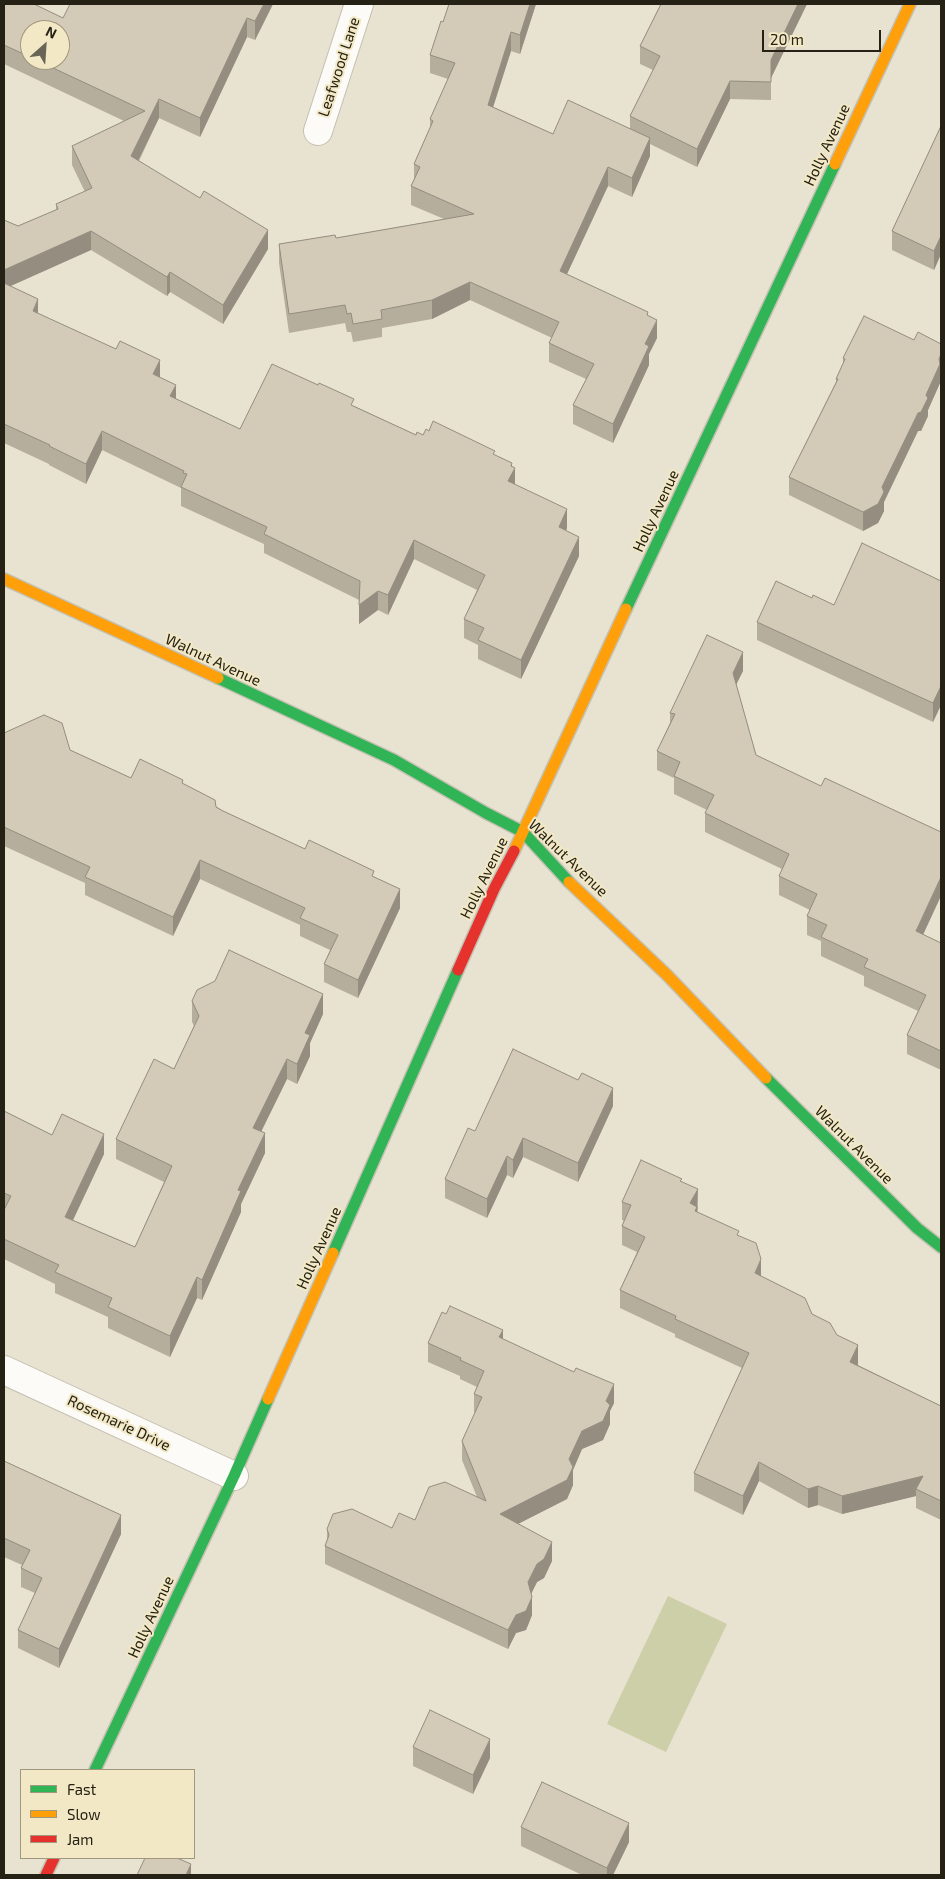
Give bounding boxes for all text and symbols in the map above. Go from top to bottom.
street label: Leafwood Lane [314,15,364,119]
north arrow [20,20,70,70]
scale bar [765,20,884,52]
text: N [43,22,60,42]
text: 20 m [770,30,804,48]
street label: Holly Avenue [800,101,854,189]
street label: Holly Avenue [629,467,683,555]
street label: Walnut Avenue [162,630,264,690]
street label: Walnut Avenue [525,816,611,900]
street label: Holly Avenue [456,834,512,922]
street label: Walnut Avenue [811,1102,897,1188]
street label: Holly Avenue [293,1204,345,1292]
street label: Rosemarie Drive [65,1391,173,1455]
street label: Holly Avenue [124,1573,178,1661]
legend [20,1769,195,1859]
text: Fast [67,1780,96,1798]
text: Slow [67,1805,101,1823]
text: Jam [67,1830,93,1848]

